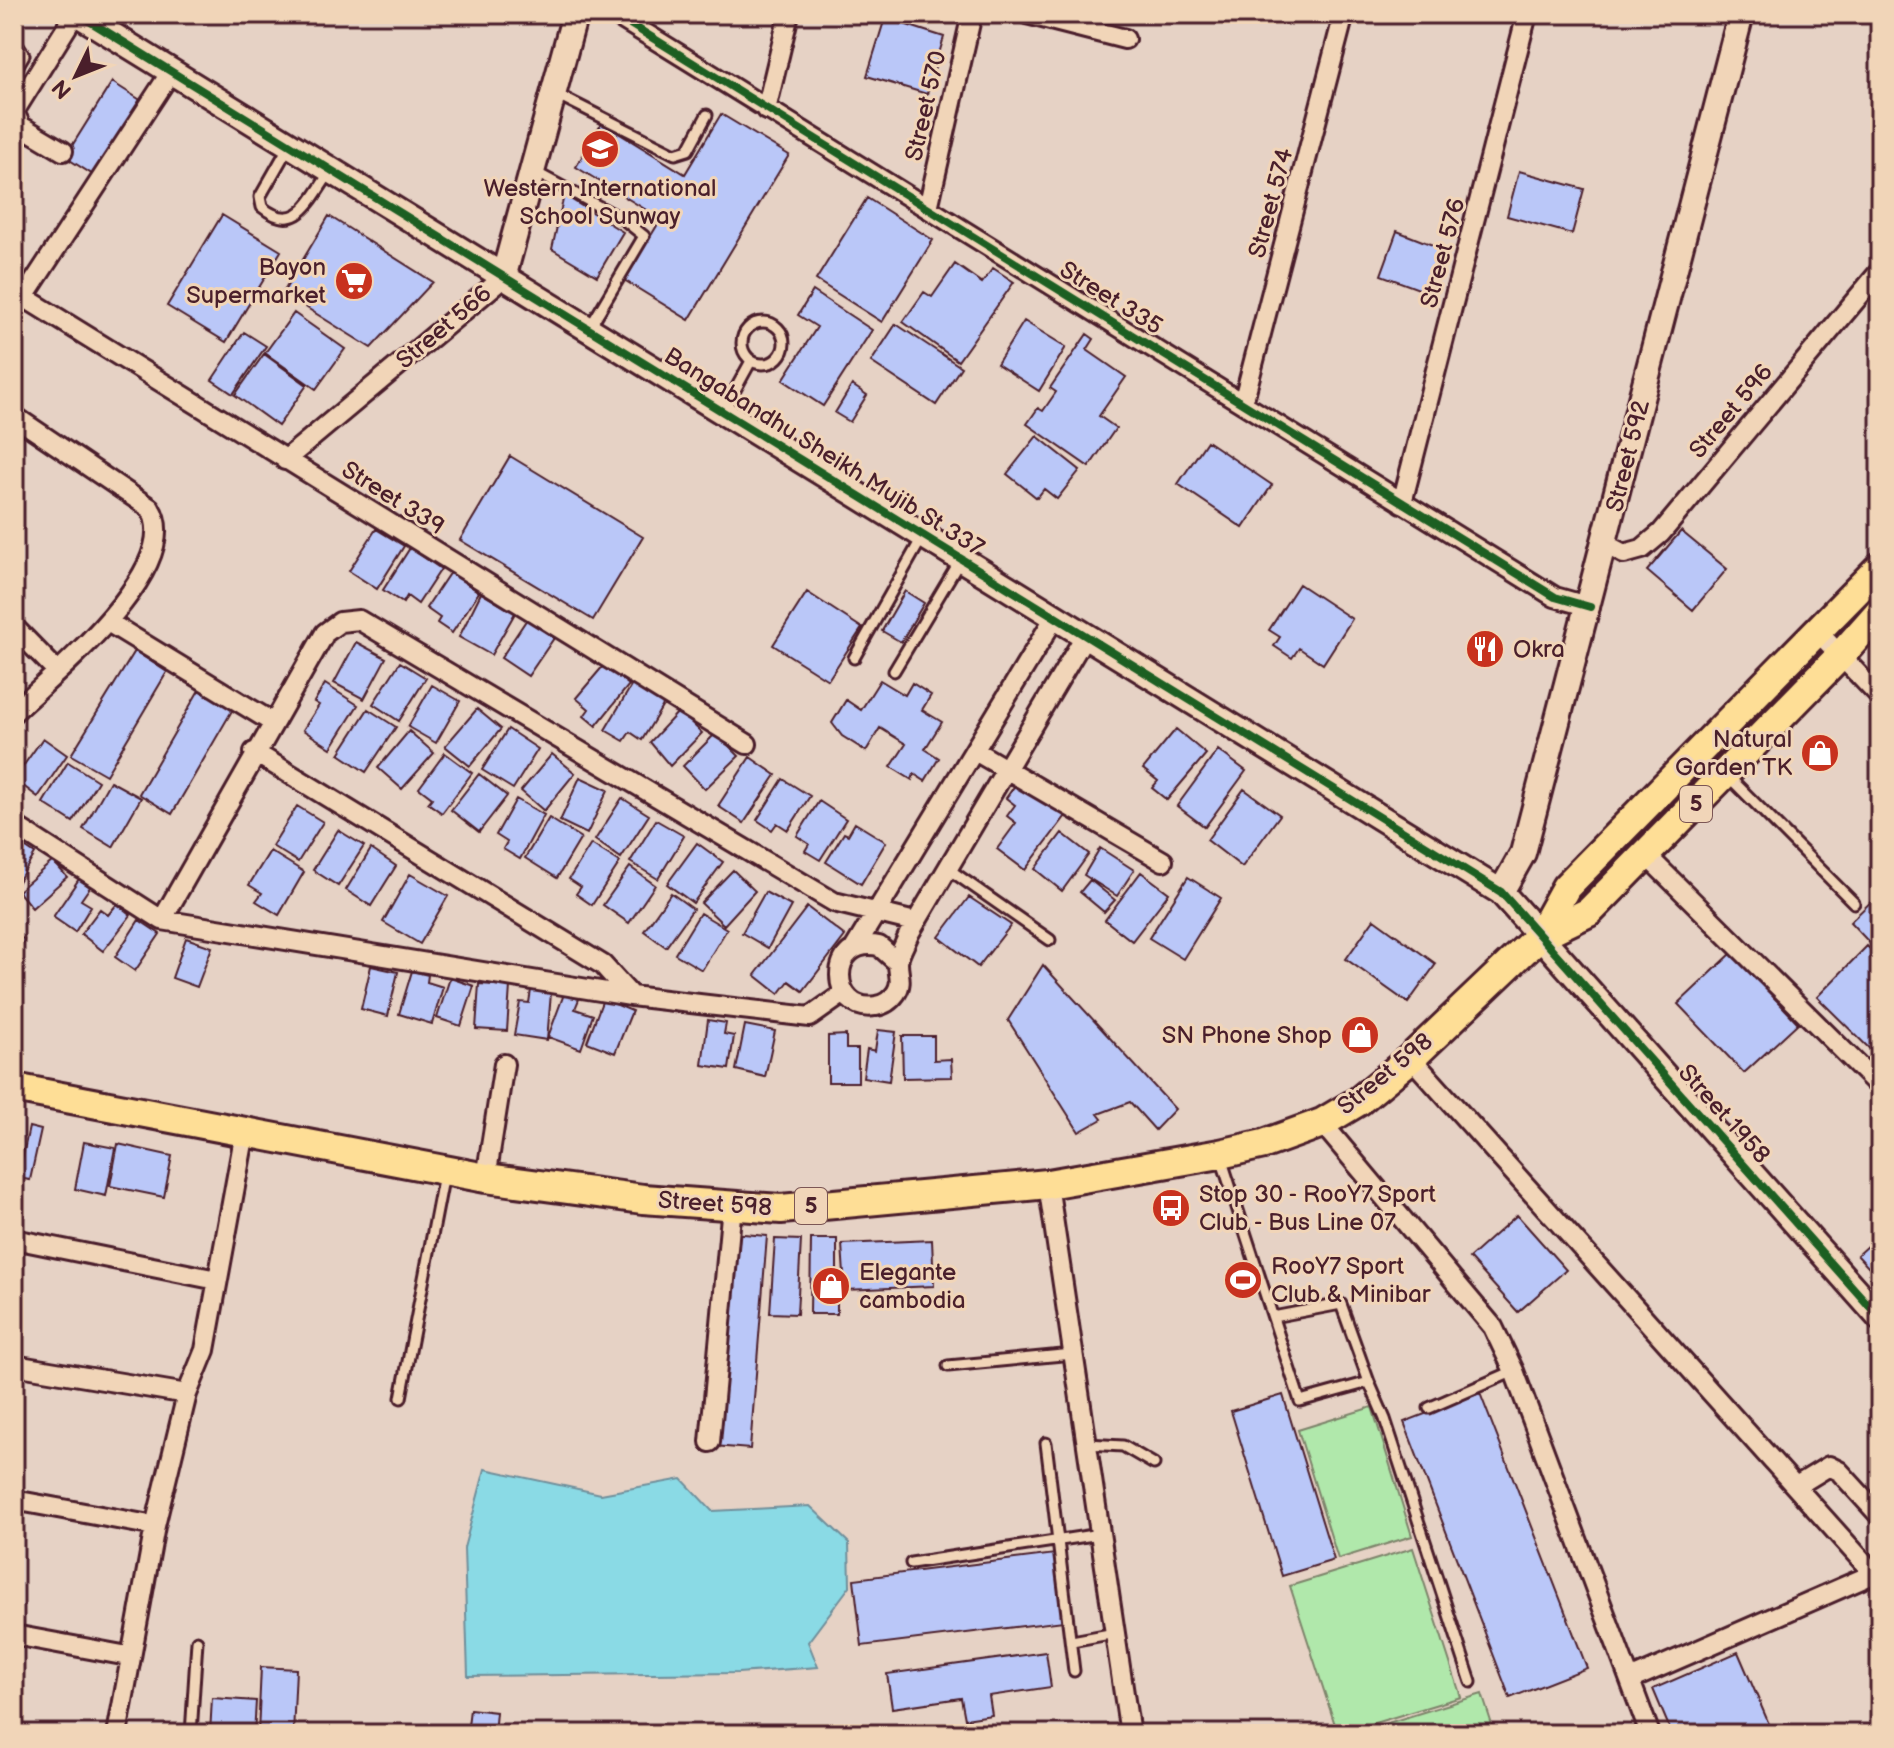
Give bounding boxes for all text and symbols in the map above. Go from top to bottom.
north arrow [36,36,116,116]
street label: Street 570 [899,48,953,164]
text: N [47,73,78,104]
school or university icon: Western International School Sunway [579,128,621,170]
street label: Street 574 [1242,145,1300,261]
place label: Western International School Sunway [484,174,716,231]
street label: Street 576 [1414,195,1472,311]
place label: Bayon Supermarket [186,253,327,310]
street label: Street 335 [1054,255,1168,341]
supermarket icon: Bayon Supermarket [333,260,375,302]
street label: Street 566 [390,279,498,375]
street label: Bangabandhu Sheikh Mujib St 337 [659,341,989,563]
street label: Street 596 [1683,358,1779,464]
street label: Street 592 [1600,397,1656,515]
street label: Street 339 [336,455,450,541]
restaurant icon: Okra [1464,628,1506,670]
place label: Okra [1513,635,1565,664]
place label: Natural Garden TK [1675,725,1793,782]
shop icon: Natural Garden TK [1799,732,1841,774]
road number: 5 [1680,786,1712,822]
shop icon: SN Phone Shop [1339,1014,1381,1056]
place label: SN Phone Shop [1162,1021,1332,1050]
street label: Street 598 [1332,1027,1438,1121]
street label: Street 1958 [1672,1058,1776,1170]
place label: Stop 30 - RooY7 Sport Club - Bus Line 07 [1199,1180,1437,1237]
street label: Street 598 [657,1186,773,1222]
bus stop icon: Stop 30 - RooY7 Sport Club - Bus Line 07 [1150,1187,1192,1229]
road number: 5 [795,1188,827,1224]
place label: RooY7 Sport Club & Minibar [1271,1252,1431,1309]
place label: Elegante cambodia [859,1258,966,1315]
sports icon: RooY7 Sport Club & Minibar [1222,1259,1264,1301]
shop icon: Elegante cambodia [810,1265,852,1307]

